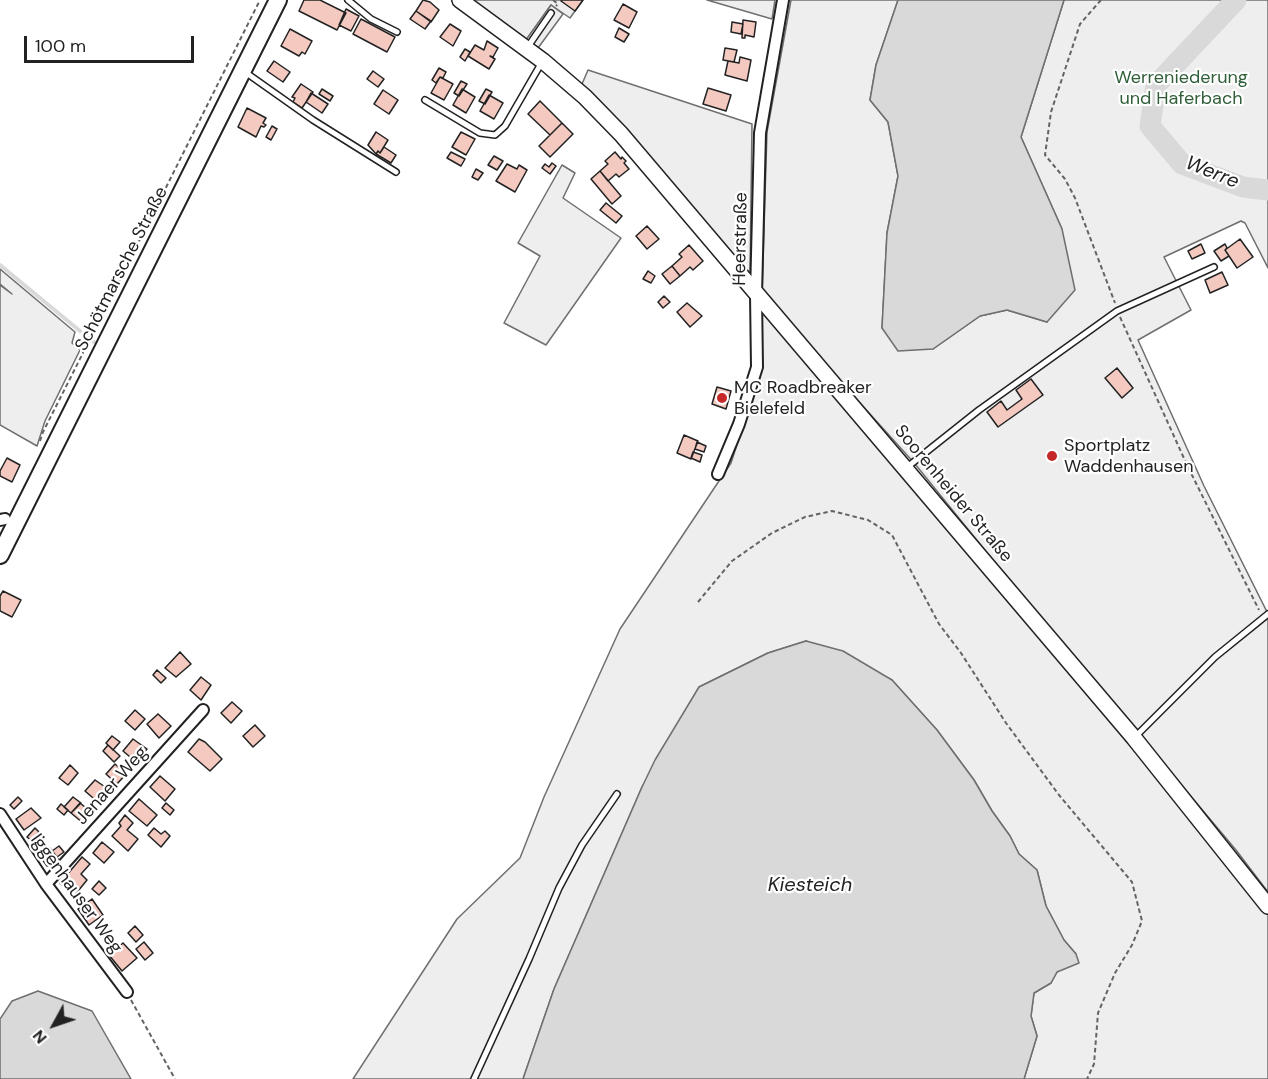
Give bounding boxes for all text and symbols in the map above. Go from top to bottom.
scale bar [27,24,196,62]
text: 100 m [35,34,86,58]
park label: Werreniederung und Haferbach [1114,67,1248,110]
water label: Werre [1182,151,1242,195]
street label: Schötmarsche Straße [71,183,173,355]
street label: Heerstraße [729,192,753,286]
place label: MC Roadbreaker Bielefeld [734,377,872,420]
marker: MC Roadbreaker Bielefeld [715,391,729,405]
street label: Soorenheider Straße [889,421,1017,567]
place label: Sportplatz Waddenhausen [1064,435,1194,478]
marker: Sportplatz Waddenhausen [1045,449,1059,463]
street label: Jenaer Weg [71,742,153,830]
street label: Iggenhauser Weg [25,830,127,958]
water label: Kiesteich [768,874,852,898]
north arrow [24,995,84,1055]
text: N [28,1026,52,1048]

